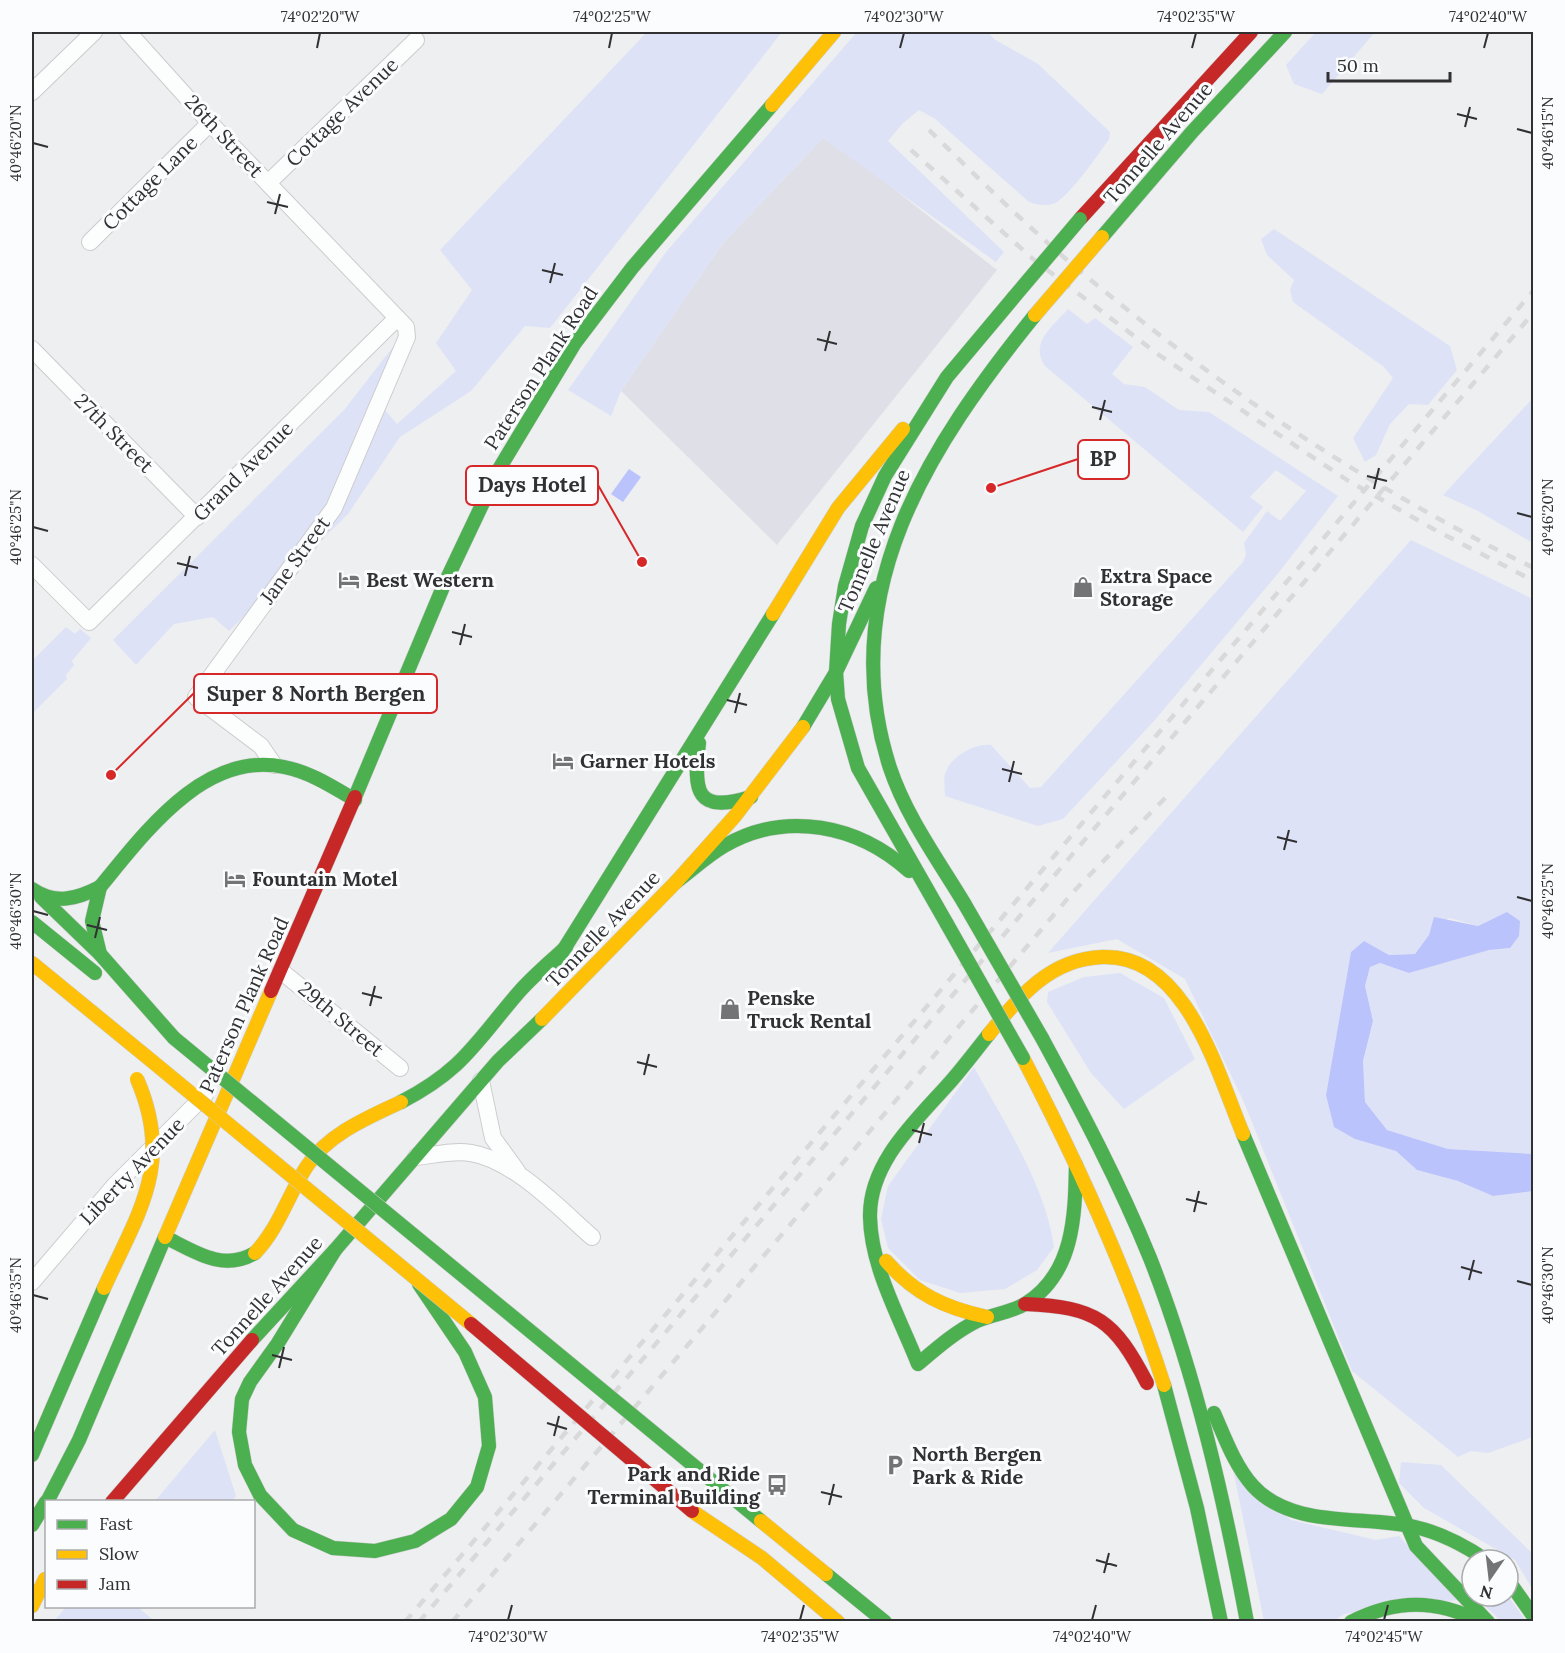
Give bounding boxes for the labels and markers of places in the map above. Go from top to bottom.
callout: BP [1078,440,1129,479]
callout: Days Hotel [466,466,598,505]
place label: Extra Space Storage [1100,563,1213,611]
place label: Best Western [366,567,494,592]
hotel icon: Best Western [337,568,361,592]
shop icon: Extra Space Storage [1071,575,1095,599]
callout: Super 8 North Bergen [194,674,437,713]
place label: Garner Hotels [580,748,716,773]
hotel icon: Garner Hotels [551,749,575,773]
place label: Fountain Motel [252,866,398,891]
hotel icon: Fountain Motel [223,867,247,891]
place label: Penske Truck Rental [747,985,871,1033]
shop icon: Penske Truck Rental [718,997,742,1021]
place label: North Bergen Park & Ride [912,1441,1042,1489]
parking icon: North Bergen Park & Ride [883,1453,907,1477]
place label: Park and Ride Terminal Building [587,1461,761,1509]
bus stop icon: Park and Ride Terminal Building [765,1473,789,1497]

